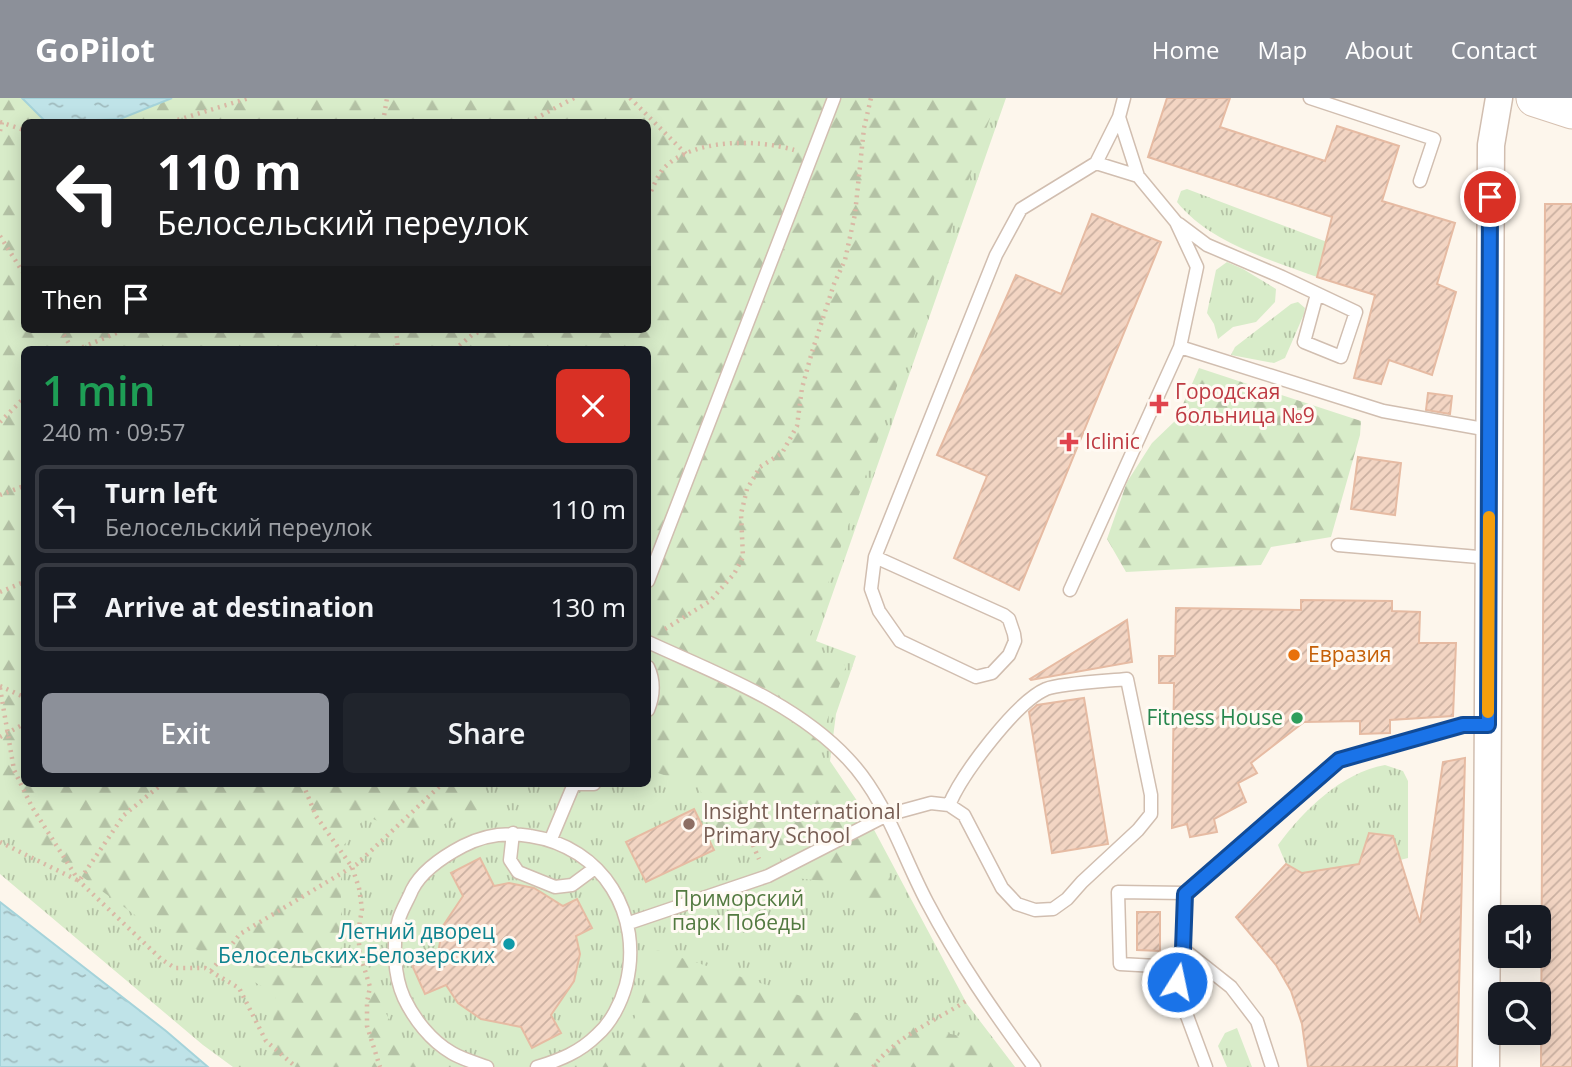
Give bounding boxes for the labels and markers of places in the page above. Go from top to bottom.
pin [1460,167,1520,227]
place label: Городская больница №9 [1175,377,1315,429]
marker: Городская больница №9 [1149,394,1169,414]
place label: Iclinic [1085,427,1140,455]
marker: Iclinic [1059,432,1079,452]
place label: Евразия [1308,640,1391,668]
marker: Евразия [1286,647,1302,663]
place label: Fitness House [1146,703,1283,731]
marker: Fitness House [1289,710,1305,726]
place label: Insight International Primary School [703,797,901,849]
marker: Insight International Primary School [681,816,697,832]
place label: Летний дворец Белосельских-Белозерских [218,917,495,969]
marker: Летний дворец Белосельских-Белозерских [501,936,517,952]

